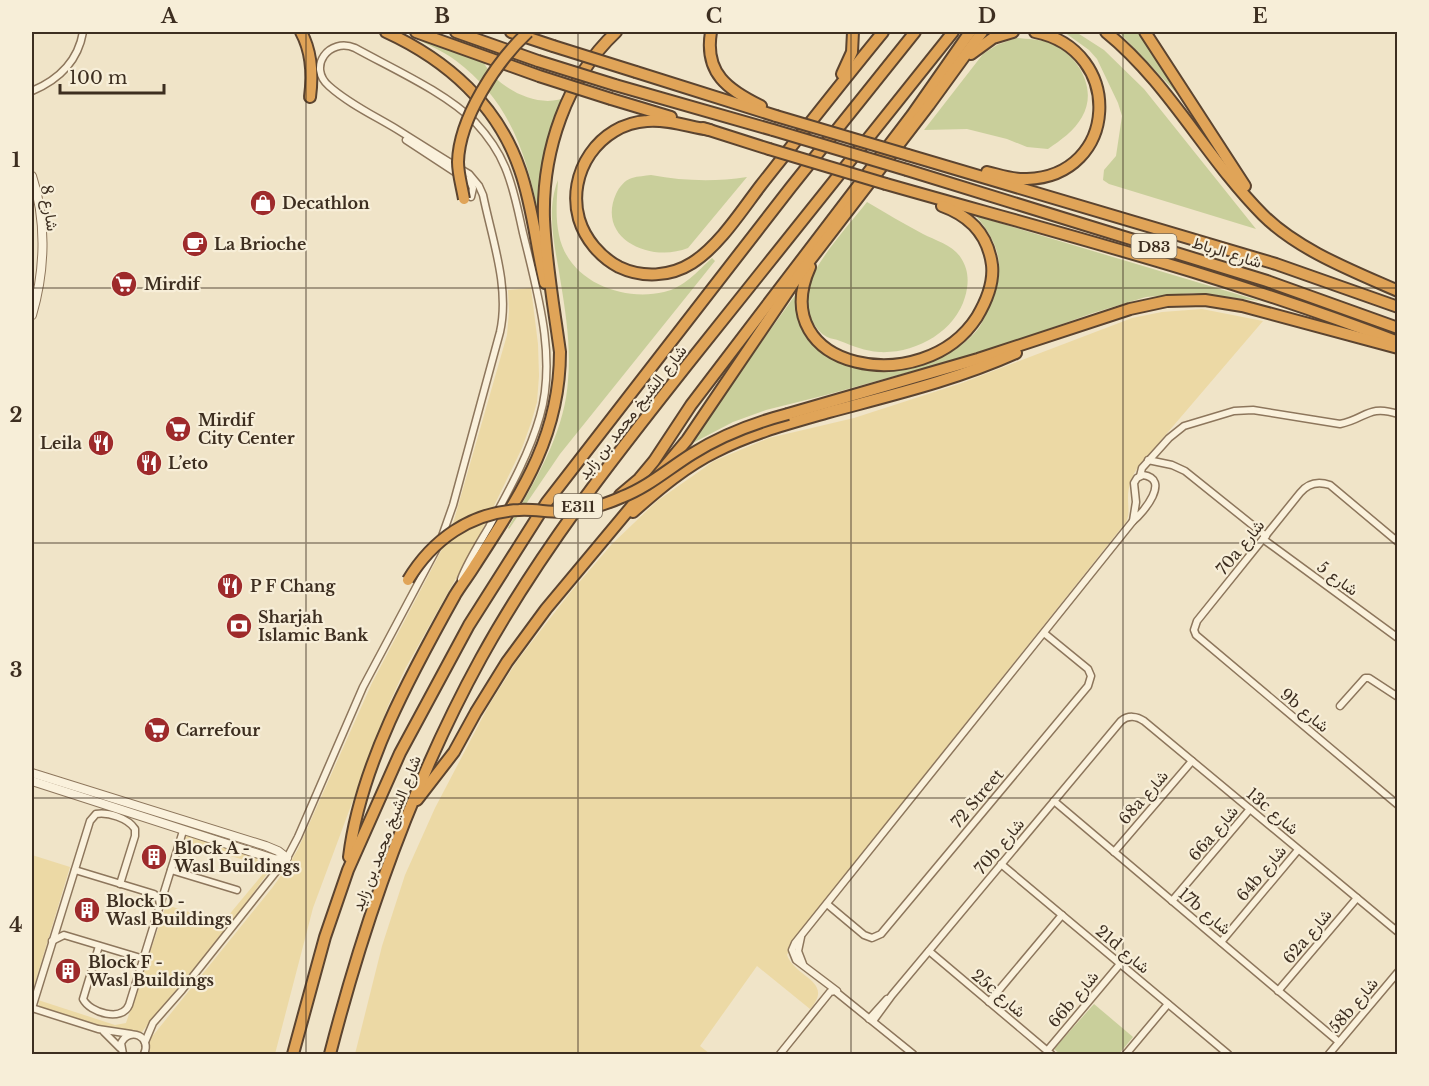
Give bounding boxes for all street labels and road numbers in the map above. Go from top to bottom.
street label: شارع 8 [35,184,63,233]
street label: شارع الرباط [1189,232,1264,274]
road number: D83 [1132,234,1176,258]
street label: شارع الشيخ محمد بن زايد [573,341,692,484]
road number: E311 [554,494,602,518]
street label: 70a شارع [1212,515,1270,580]
street label: شارع 5 [1312,556,1362,601]
street label: 9b شارع [1275,684,1333,738]
street label: شارع الشيخ محمد بن زايد [347,752,427,914]
street label: 72 Street [947,765,1007,831]
street label: 68a شارع [1114,766,1174,830]
street label: 13c شارع [1241,783,1303,840]
street label: 66a شارع [1184,801,1243,866]
street label: 70b شارع [970,814,1030,879]
street label: 64b شارع [1232,841,1292,906]
street label: 17b شارع [1173,883,1235,940]
street label: 62a شارع [1278,904,1337,969]
street label: 21d شارع [1091,921,1154,979]
street label: 25c شارع [967,965,1030,1023]
street label: 66b شارع [1044,967,1104,1033]
street label: 58b شارع [1324,973,1383,1038]

